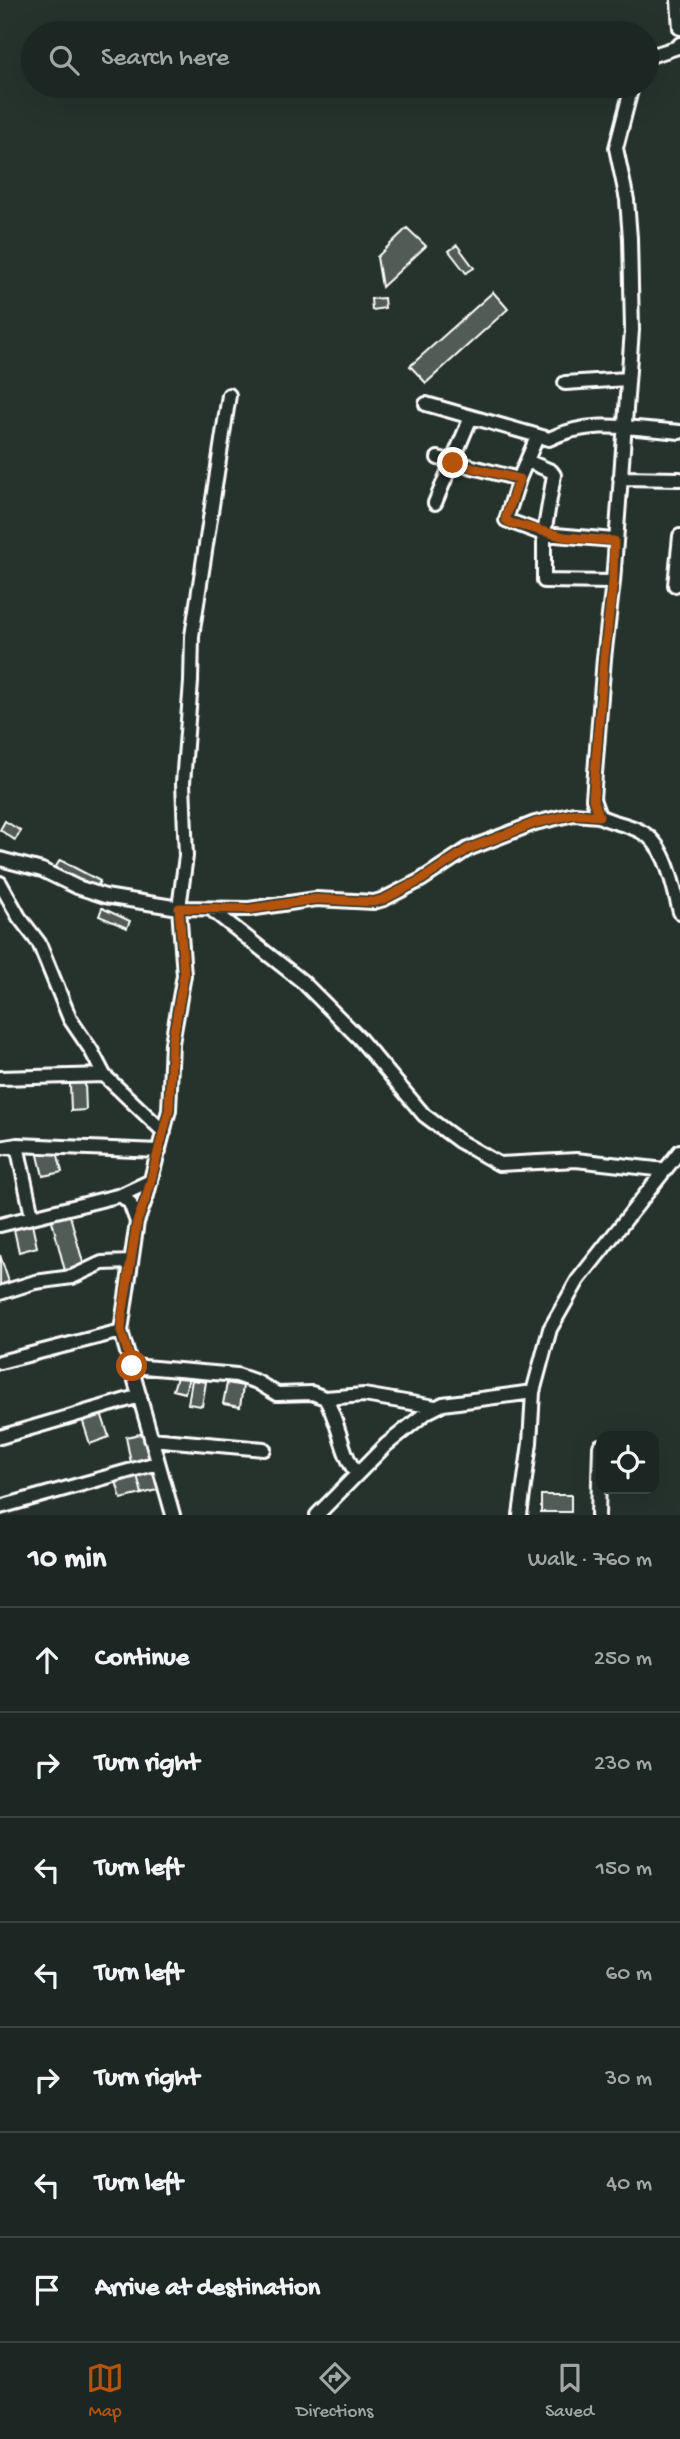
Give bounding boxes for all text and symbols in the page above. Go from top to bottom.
search box [21,21,659,98]
icon: search [45,41,83,79]
text: Search here [101,44,229,75]
route end [437,447,468,478]
route start [116,1350,147,1381]
map controls [596,1431,659,1494]
button: locate [596,1431,659,1494]
text: 10 min [28,1543,106,1578]
text: Walk · 760 m [528,1547,652,1574]
icon: ahead [28,1641,66,1679]
text: Continue [95,1644,189,1675]
text: 250 m [594,1646,652,1673]
icon: right [28,1746,66,1784]
text: Turn right [95,1749,199,1780]
text: 230 m [594,1751,652,1778]
icon: left [28,1851,66,1889]
text: Turn left [95,1854,183,1885]
text: 150 m [596,1856,652,1883]
icon: left [28,1956,66,1994]
text: Turn left [95,1959,183,1990]
text: 60 m [606,1961,652,1988]
icon: right [28,2061,66,2099]
text: Turn right [95,2064,199,2095]
text: 30 m [605,2066,652,2093]
icon: left [28,2166,66,2204]
text: Turn left [95,2169,183,2200]
text: 40 m [606,2171,652,2198]
icon: arrive [28,2271,66,2309]
text: Arrive at destination [95,2274,320,2305]
tab: Map [86,2359,124,2424]
tab: Directions [296,2359,373,2424]
tab: Saved [545,2359,594,2424]

